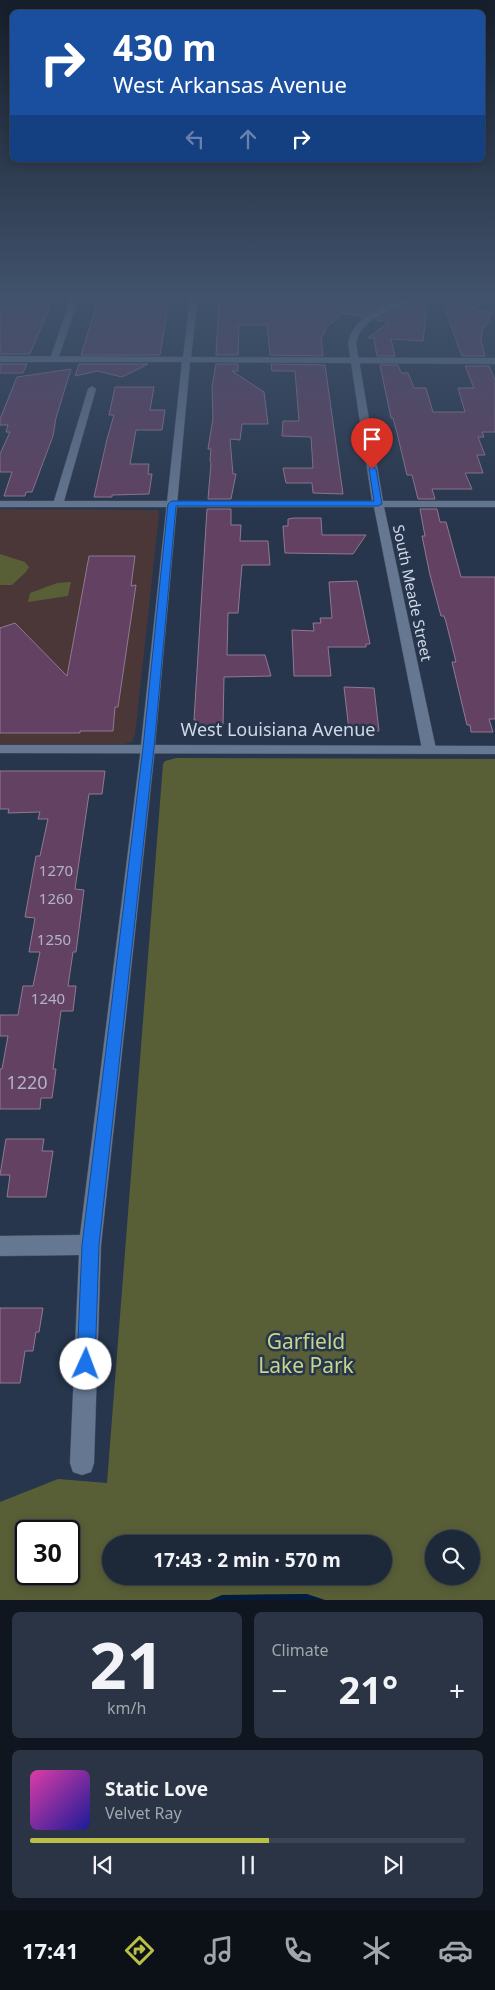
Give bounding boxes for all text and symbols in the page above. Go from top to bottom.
text: 430 m [113,24,216,71]
icon: right [30,30,95,95]
text: West Arkansas Avenue [113,69,347,99]
icon: left [181,125,209,153]
icon: ahead [234,125,262,153]
icon: right [287,125,315,153]
pin [351,418,393,469]
icon: arrive [358,425,386,453]
street label: South Meade Street [389,523,437,663]
street label: West Louisiana Avenue [181,717,375,741]
house number: 1270 [39,860,73,880]
house number: 1260 [39,888,73,908]
house number: 1250 [37,929,71,949]
house number: 1240 [31,988,65,1008]
house number: 1220 [6,1070,48,1094]
park label: Garfield Lake Park [258,1327,355,1379]
position arrow [59,1337,111,1389]
speed limit sign: 30 [15,1520,80,1585]
map controls [425,1530,480,1585]
button: search [425,1530,480,1585]
text: 17:43 · 2 min · 570 m [153,1547,341,1573]
text: 21 [90,1620,164,1708]
text: Climate [272,1639,329,1661]
text: 21° [338,1663,398,1715]
text: − [272,1671,288,1709]
text: + [449,1671,465,1709]
text: km/h [107,1697,146,1719]
text: Static Love [105,1776,208,1802]
text: Velvet Ray [105,1802,182,1824]
icon: previous [89,1851,117,1879]
icon: pause [234,1851,262,1879]
icon: next [379,1851,407,1879]
icon: directions [122,1933,157,1968]
icon: music [201,1933,236,1968]
icon: phone [280,1933,315,1968]
icon: climate [359,1933,394,1968]
icon: car [438,1933,473,1968]
text: 17:41 [22,1935,78,1965]

